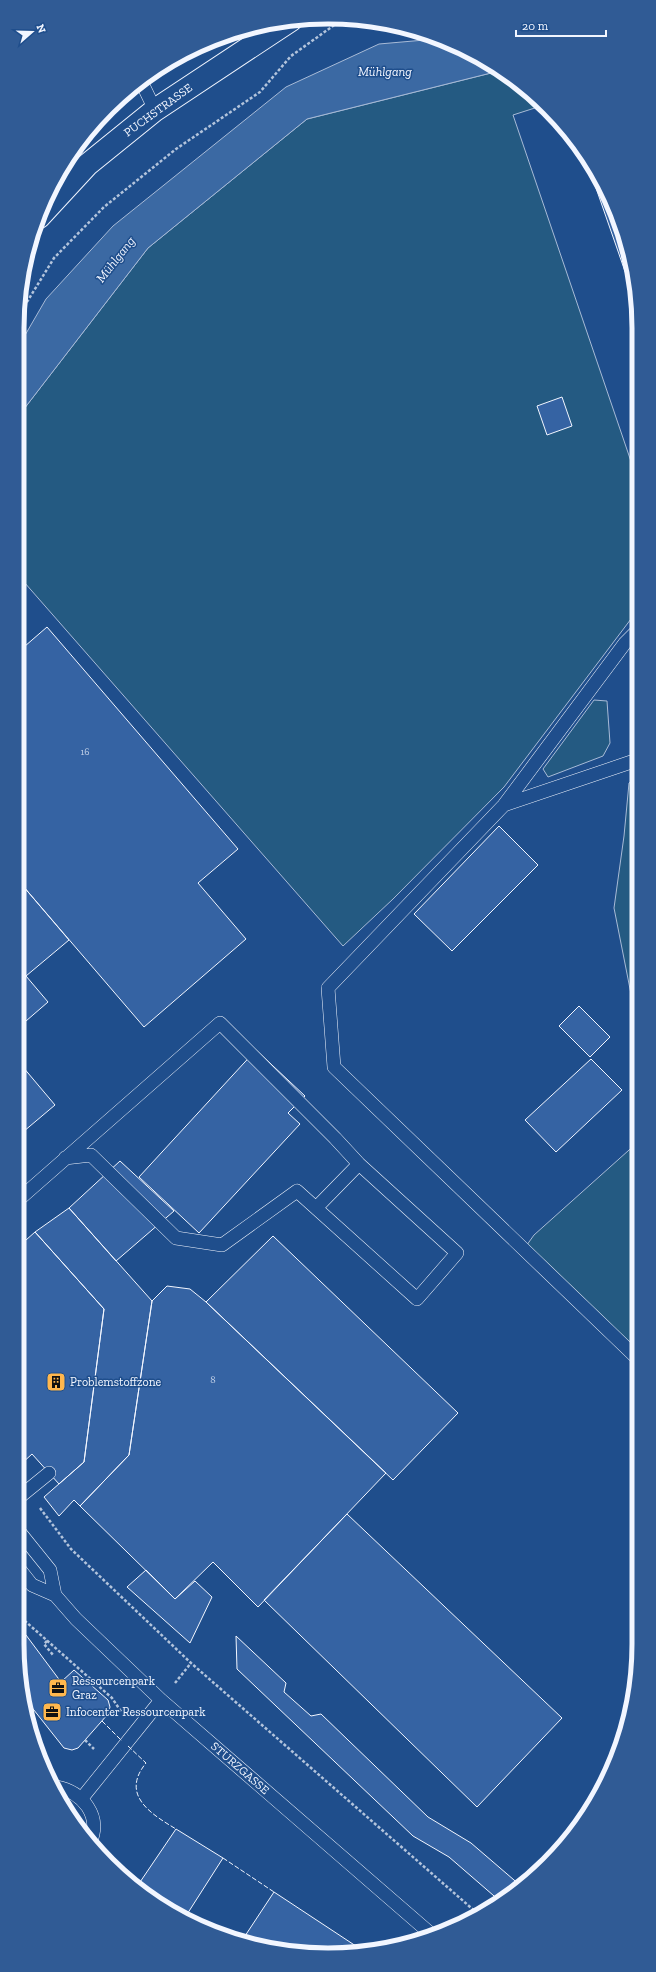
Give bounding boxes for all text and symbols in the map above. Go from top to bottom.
north arrow [12,12,52,52]
scale bar [516,12,606,38]
text: 20 m [522,19,549,33]
text: N [33,23,49,35]
water label: Mühlgang [358,64,412,79]
street label: PUCHSTRASSE [121,81,195,139]
water label: Mühlgang [93,233,138,285]
house number: 16 [80,746,90,758]
building icon: Problemstoffzone [45,1371,67,1393]
house number: 8 [210,1374,216,1386]
place label: Problemstoffzone [70,1375,162,1389]
place label: Ressourcenpark Graz [72,1674,156,1702]
office icon: Ressourcenpark Graz [47,1677,69,1699]
office icon: Infocenter Ressourcenpark [41,1701,63,1723]
place label: Infocenter Ressourcenpark [66,1705,206,1719]
street label: STURZGASSE [208,1739,272,1797]

